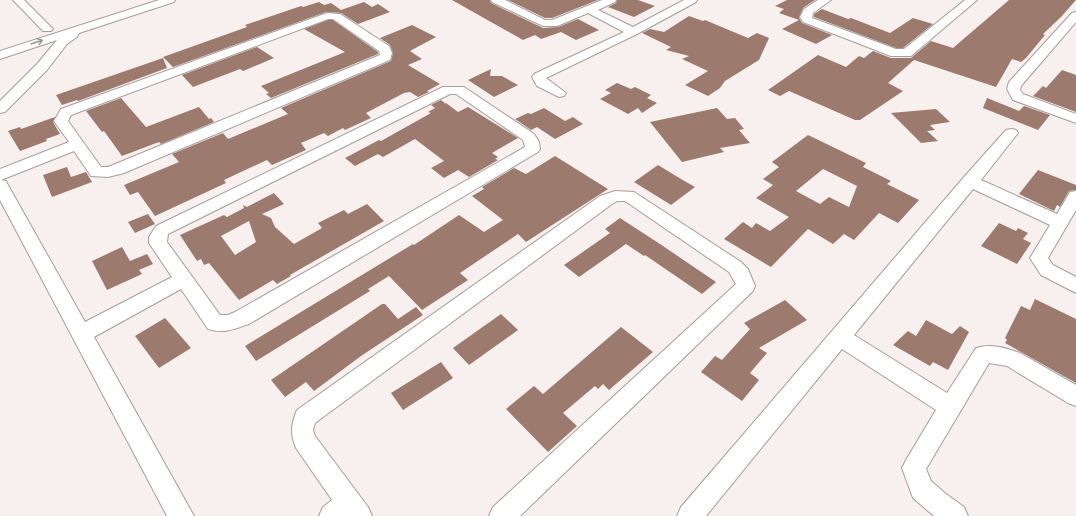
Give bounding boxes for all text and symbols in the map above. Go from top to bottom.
one-way arrow [31,38,43,46]

